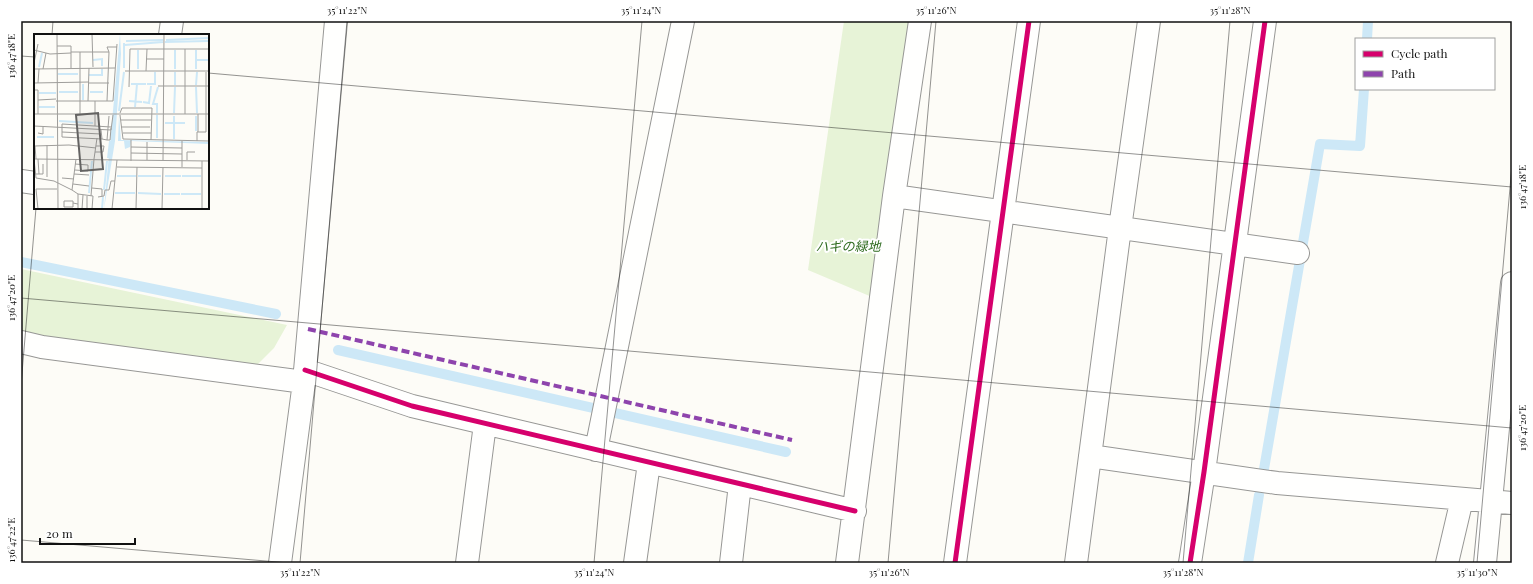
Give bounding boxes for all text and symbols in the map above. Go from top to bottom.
text: 35°11'22"N [327,3,367,17]
text: 35°11'24"N [621,3,661,17]
text: 35°11'26"N [916,3,956,17]
text: 35°11'28"N [1209,3,1251,17]
text: 136°47'18"E [4,34,18,78]
inset map [34,34,209,209]
legend [1355,38,1495,90]
text: Cycle path [1391,45,1448,61]
text: Path [1391,65,1415,81]
text: 136°47'18"E [1515,165,1529,209]
park label: ハギの緑地 [815,237,882,254]
text: 136°47'20"E [4,275,18,321]
text: 136°47'20"E [1515,405,1529,451]
text: 136°47'22"E [4,518,18,562]
scale bar [40,520,135,546]
text: 20 m [46,525,73,541]
text: 35°11'22"N [280,565,320,579]
text: 35°11'24"N [574,565,614,579]
text: 35°11'26"N [869,565,909,579]
text: 35°11'28"N [1162,565,1204,579]
text: 35°11'30"N [1456,565,1498,579]

